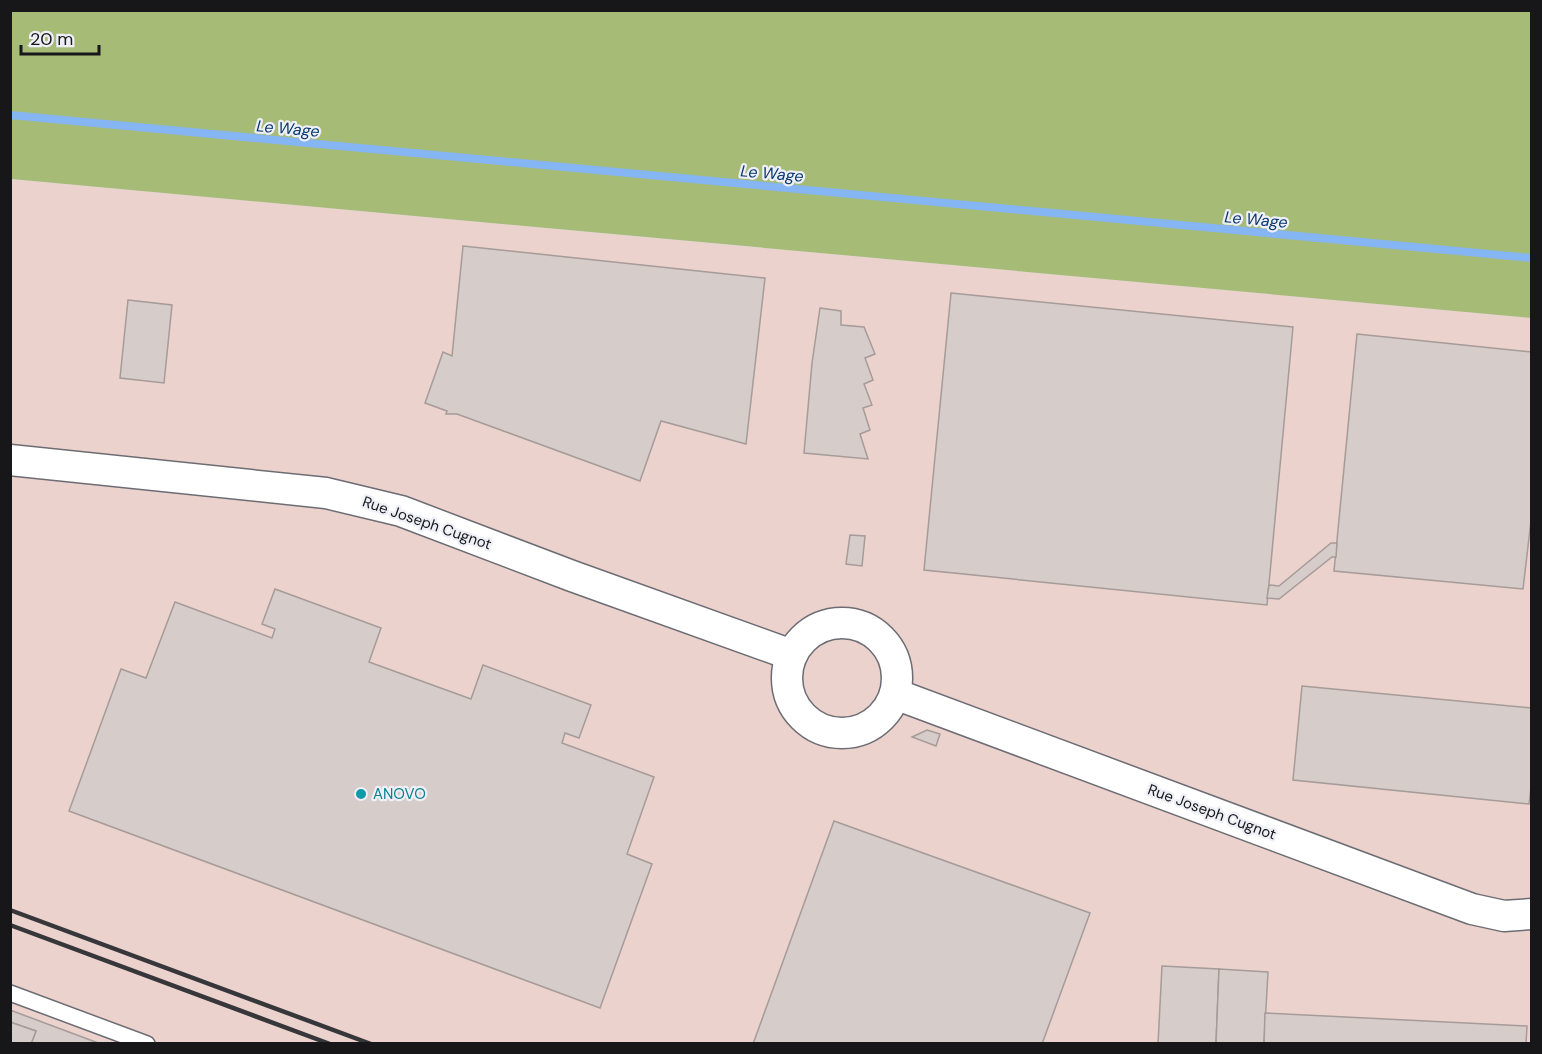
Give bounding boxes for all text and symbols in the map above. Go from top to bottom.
scale bar [21,18,99,56]
text: 20 m [30,27,73,51]
water label: Le Wage [256,115,320,142]
water label: Le Wage [740,160,804,187]
water label: Le Wage [1224,206,1288,233]
street label: Rue Joseph Cugnot [360,492,494,555]
street label: Rue Joseph Cugnot [1145,779,1279,845]
place label: ANOVO [373,784,426,804]
marker: ANOVO [354,787,368,801]

